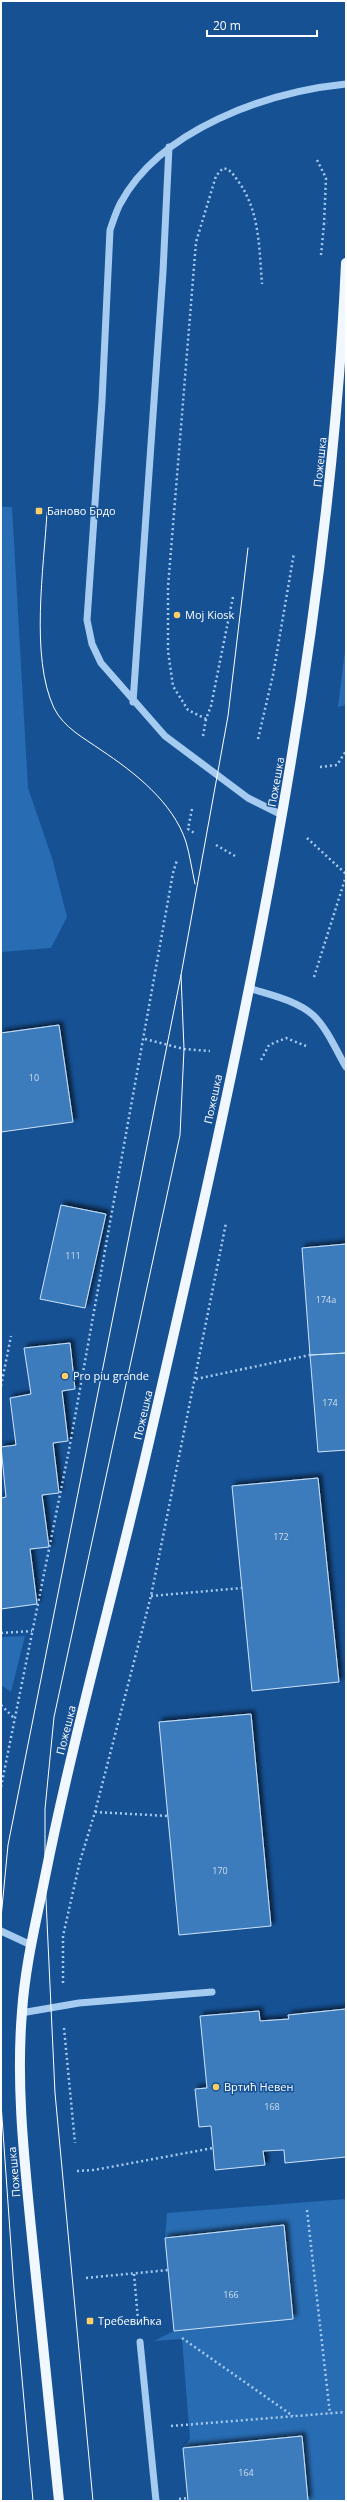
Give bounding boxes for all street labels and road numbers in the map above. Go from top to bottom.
street label: Пожешка [309,436,330,488]
street label: Пожешка [264,756,287,808]
street label: Пожешка [200,1073,225,1125]
street label: Пожешка [130,1389,155,1441]
street label: Пожешка [52,1704,79,1756]
street label: Пожешка [4,2146,23,2198]

